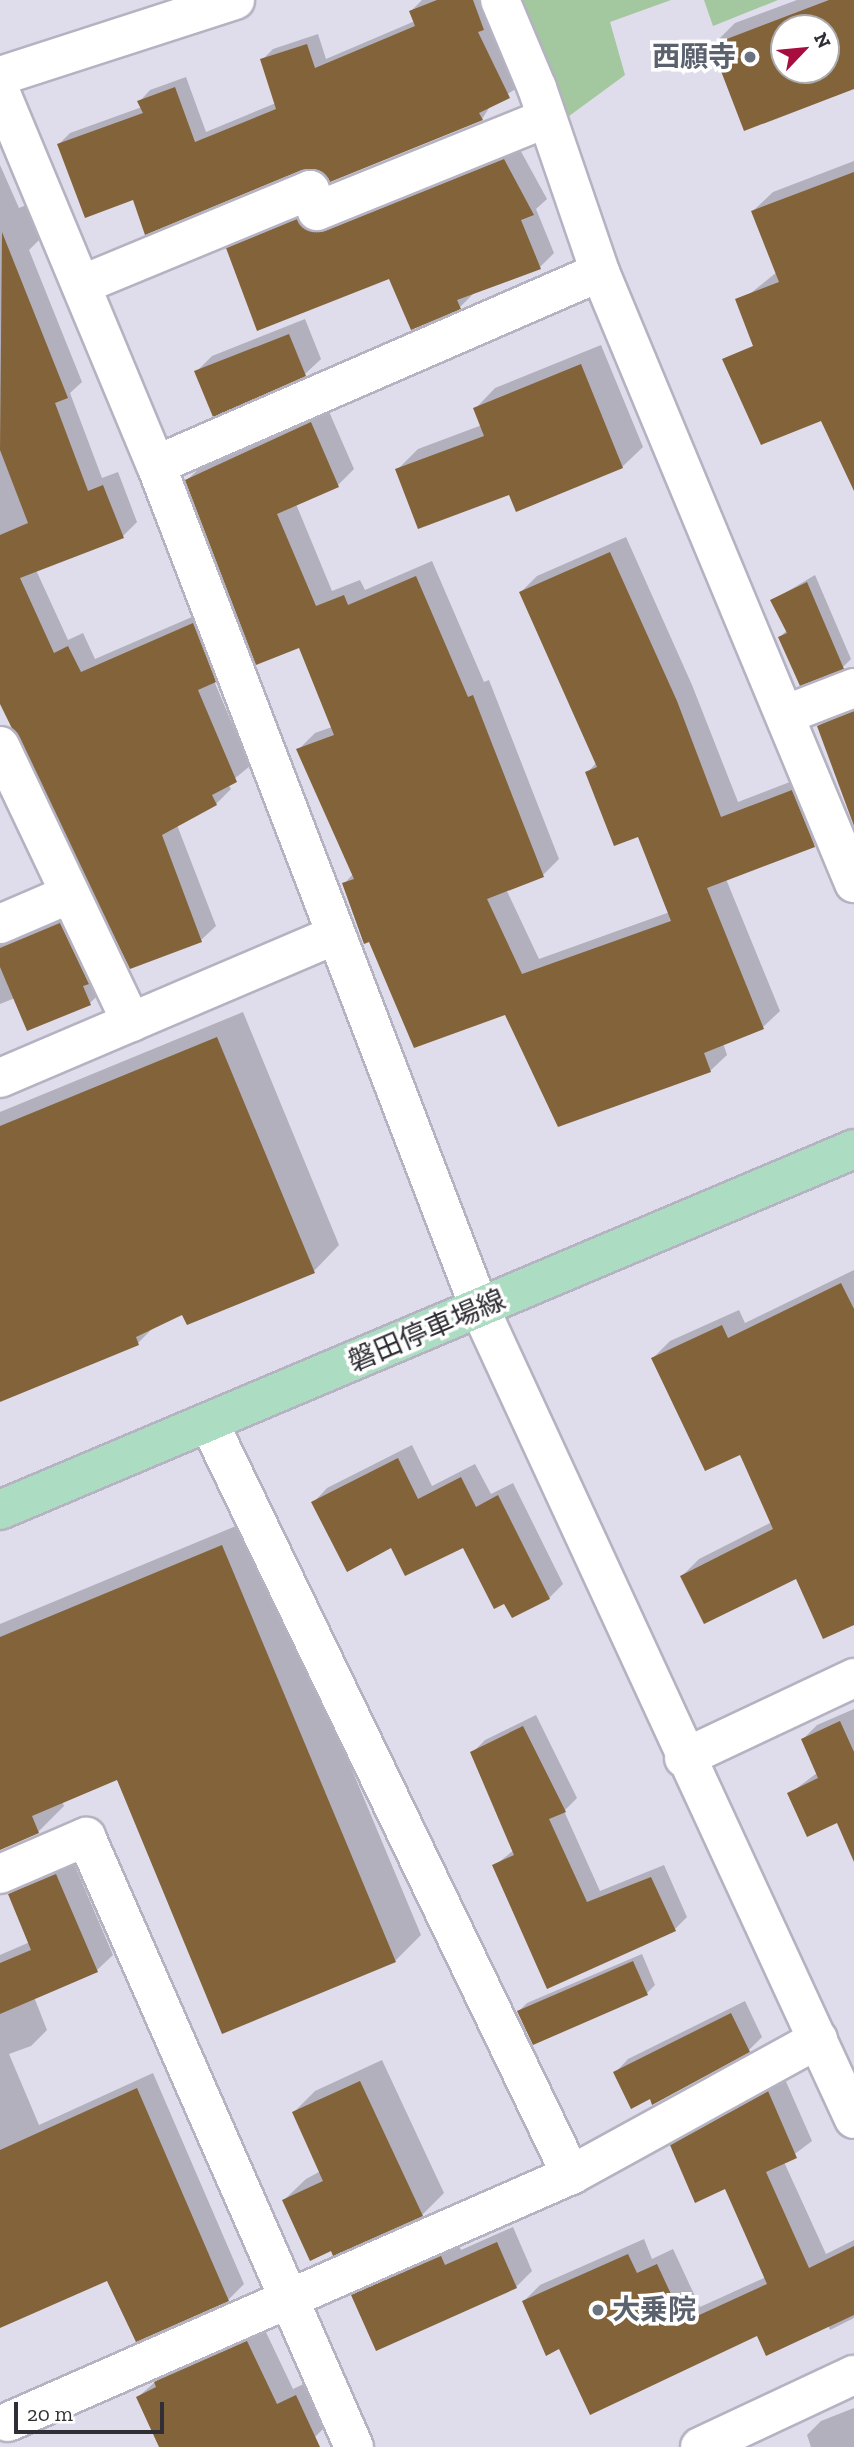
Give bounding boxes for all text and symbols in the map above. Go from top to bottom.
north arrow [770,14,840,84]
text: N [809,29,836,52]
place label: 西願寺 [652,40,736,74]
marker: 西願寺 [742,49,758,65]
street label: 磐田停車場線 [343,1283,511,1379]
place label: 大乗院 [612,2293,696,2327]
marker: 大乗院 [590,2302,606,2318]
scale bar [18,2388,168,2432]
text: 20 m [27,2401,73,2426]

